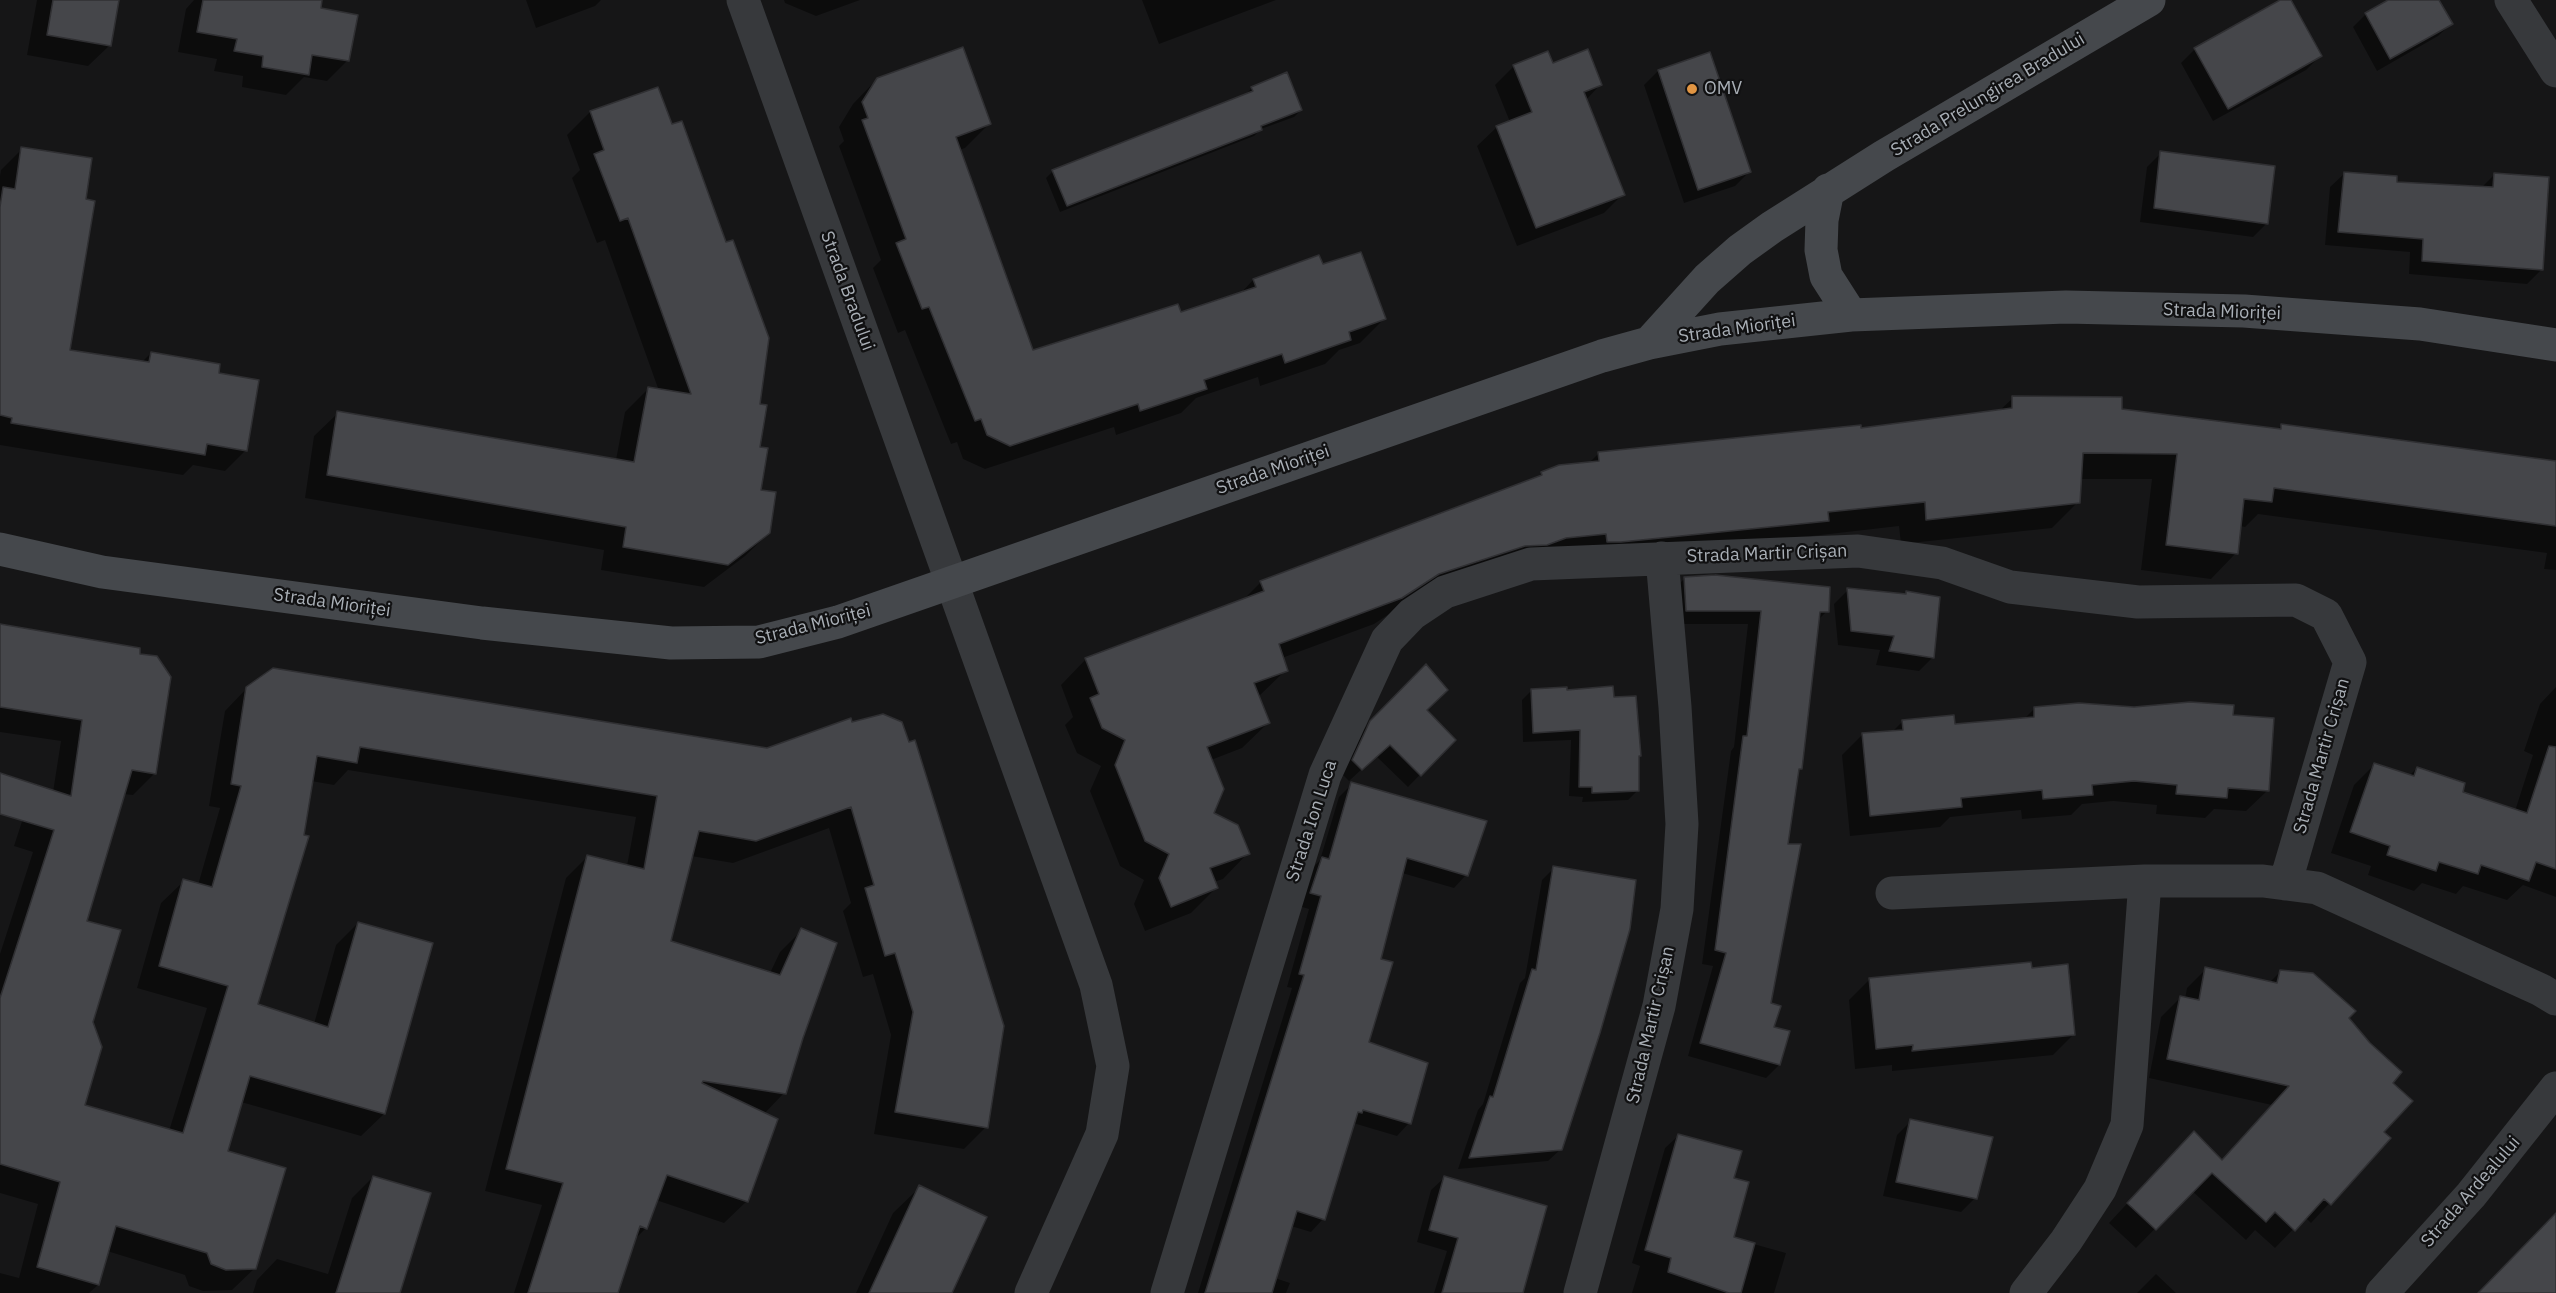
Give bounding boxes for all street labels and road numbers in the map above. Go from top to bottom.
street label: Strada Prelungirea Bradului [1887,29,2089,161]
street label: Strada Bradului [815,228,879,354]
street label: Strada Mioriței [2163,299,2281,325]
street label: Strada Mioriței [1677,310,1797,348]
street label: Strada Mioriței [1214,441,1332,499]
street label: Strada Martir Crișan [1686,540,1848,568]
street label: Strada Mioriței [272,584,392,622]
street label: Strada Mioriței [753,600,873,650]
street label: Strada Martir Crișan [2289,676,2355,836]
street label: Strada Ion Luca [1282,757,1342,885]
street label: Strada Martir Crișan [1622,944,1680,1106]
street label: Strada Ardealului [2417,1132,2525,1252]

